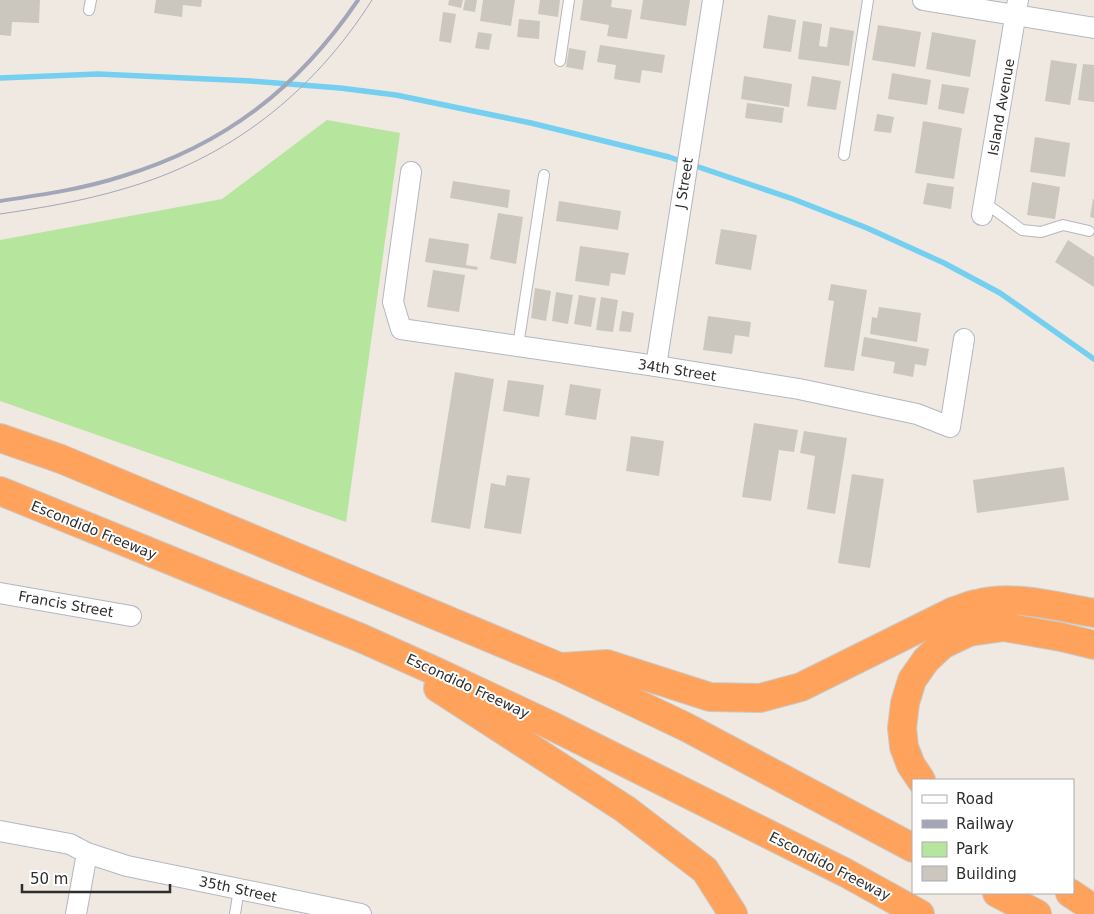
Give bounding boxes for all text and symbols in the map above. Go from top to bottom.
street label: Island Avenue [985,57,1017,157]
street label: J Street [672,156,696,210]
street label: 34th Street [637,356,718,384]
street label: Escondido Freeway [29,497,159,563]
street label: Francis Street [17,588,115,620]
street label: Escondido Freeway [404,650,532,722]
legend [912,779,1074,894]
text: Road [956,790,994,808]
text: Railway [956,815,1014,833]
street label: Escondido Freeway [767,828,893,904]
text: Park [956,840,989,858]
scale bar [22,862,170,894]
text: Building [956,865,1017,883]
text: 50 m [30,870,68,888]
street label: 35th Street [198,873,279,905]

